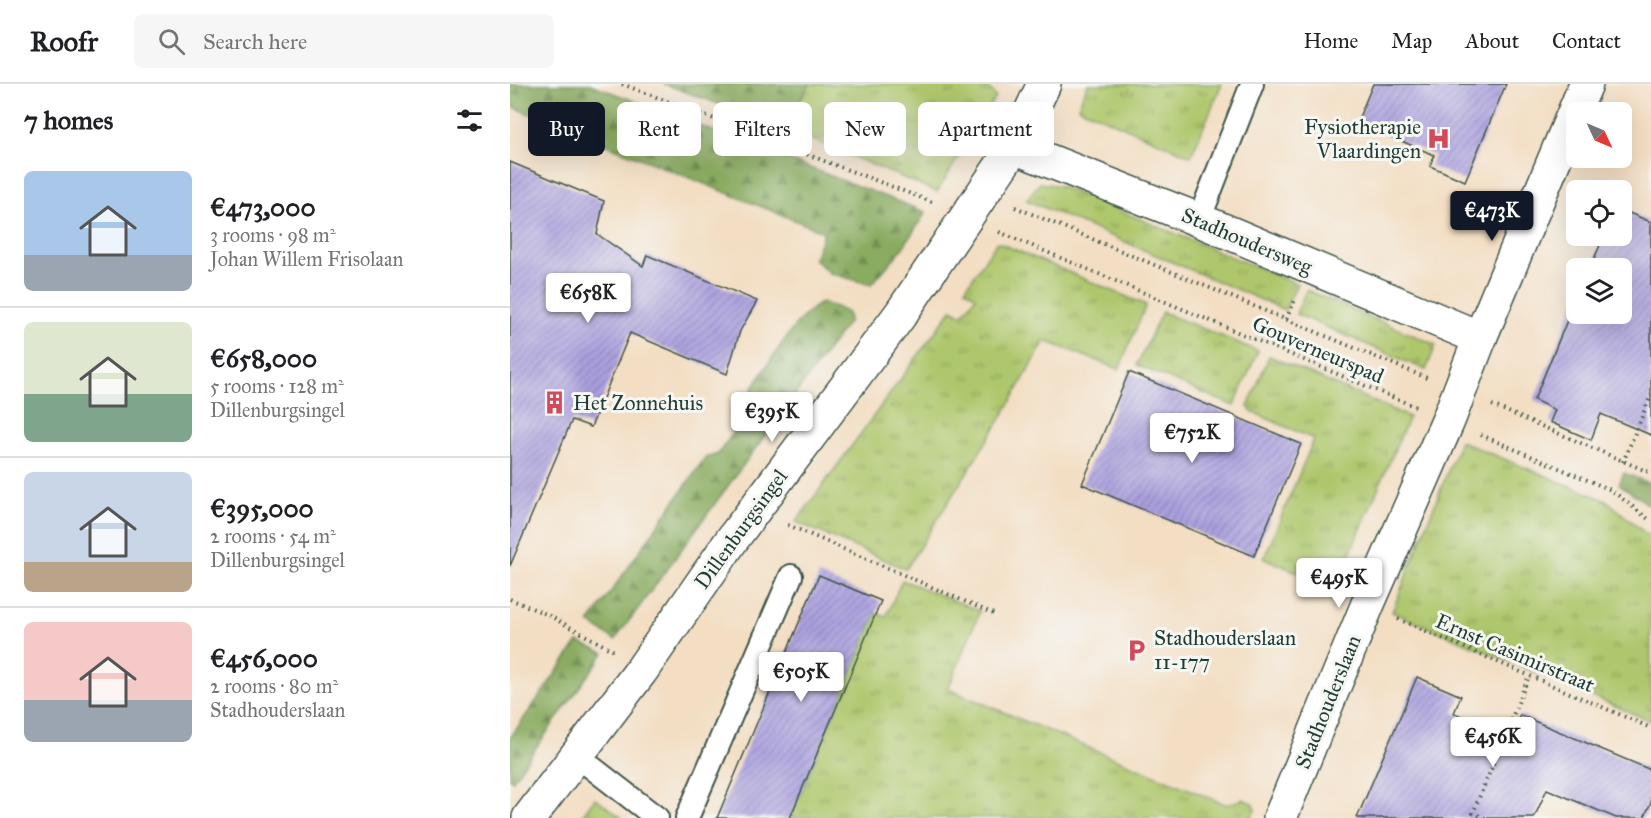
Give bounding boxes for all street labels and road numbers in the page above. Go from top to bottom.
street label: Stadhoudersweg [1178,202,1316,280]
street label: Gouverneurspad [1248,311,1388,390]
street label: Dillenburgsingel [689,464,793,594]
street label: Ernst Casimirstraat [1432,608,1599,698]
street label: Stadhouderslaan [1289,631,1367,773]

